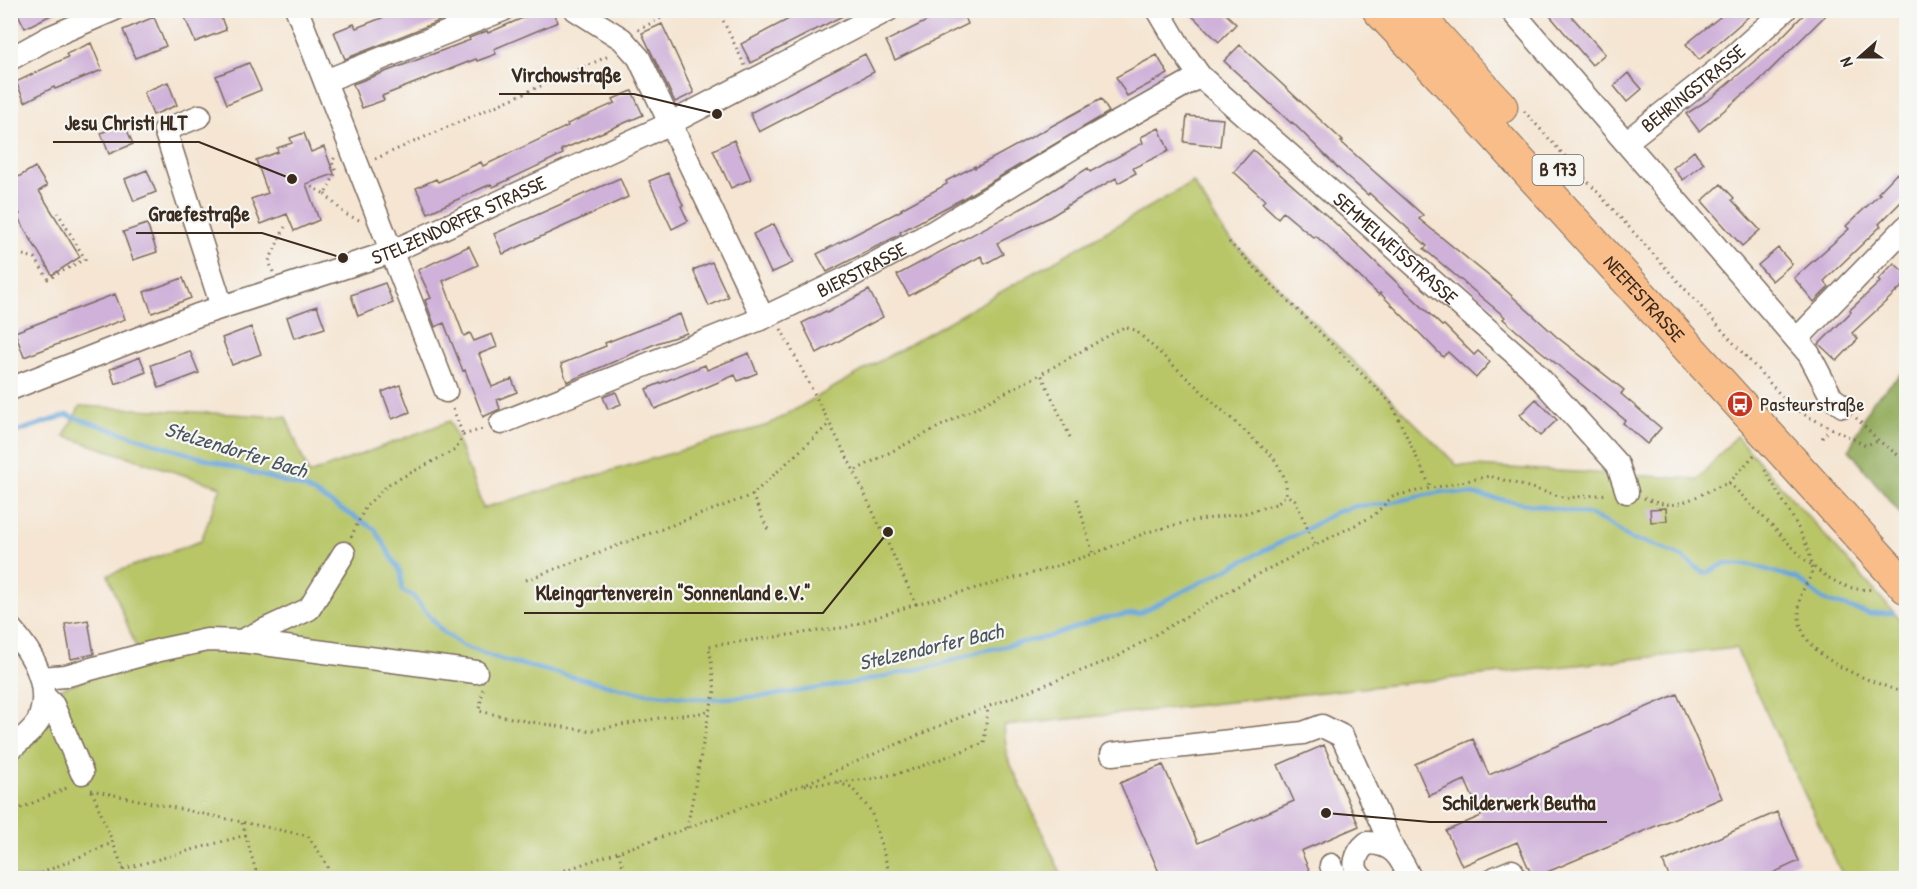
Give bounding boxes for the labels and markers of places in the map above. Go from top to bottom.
callout: Virchowstraße [499,55,634,94]
callout: Jesu Christi HLT [53,103,199,142]
callout: Graefestraße [136,194,262,233]
bus stop icon: Pasteurstraße [1725,389,1755,419]
place label: Pasteurstraße [1760,390,1864,417]
callout: Kleingartenverein "Sonnenland e.V." [524,574,823,613]
callout: Schilderwerk Beutha [1430,783,1607,822]

